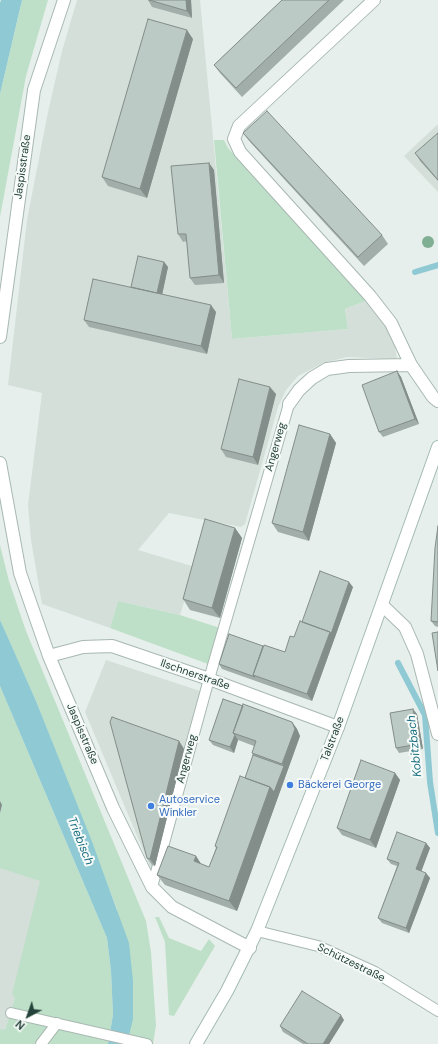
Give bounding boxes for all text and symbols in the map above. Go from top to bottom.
street label: Jaspisstraße [12,134,34,200]
street label: Angerweg [263,421,289,473]
street label: Ilschnerstraße [158,657,232,693]
street label: Jaspisstraße [63,701,101,767]
water label: Kobitzbach [405,714,425,778]
street label: Talstraße [318,715,348,763]
street label: Angerweg [174,733,200,785]
place label: Bäckerei George [298,778,381,792]
marker: Bäckerei George [285,780,295,790]
place label: Autoservice Winkler [159,793,220,819]
marker: Autoservice Winkler [146,801,156,811]
water label: Triebisch [64,815,96,867]
street label: Schützestraße [315,941,387,985]
north arrow [8,996,48,1036]
text: N [13,1017,28,1033]

